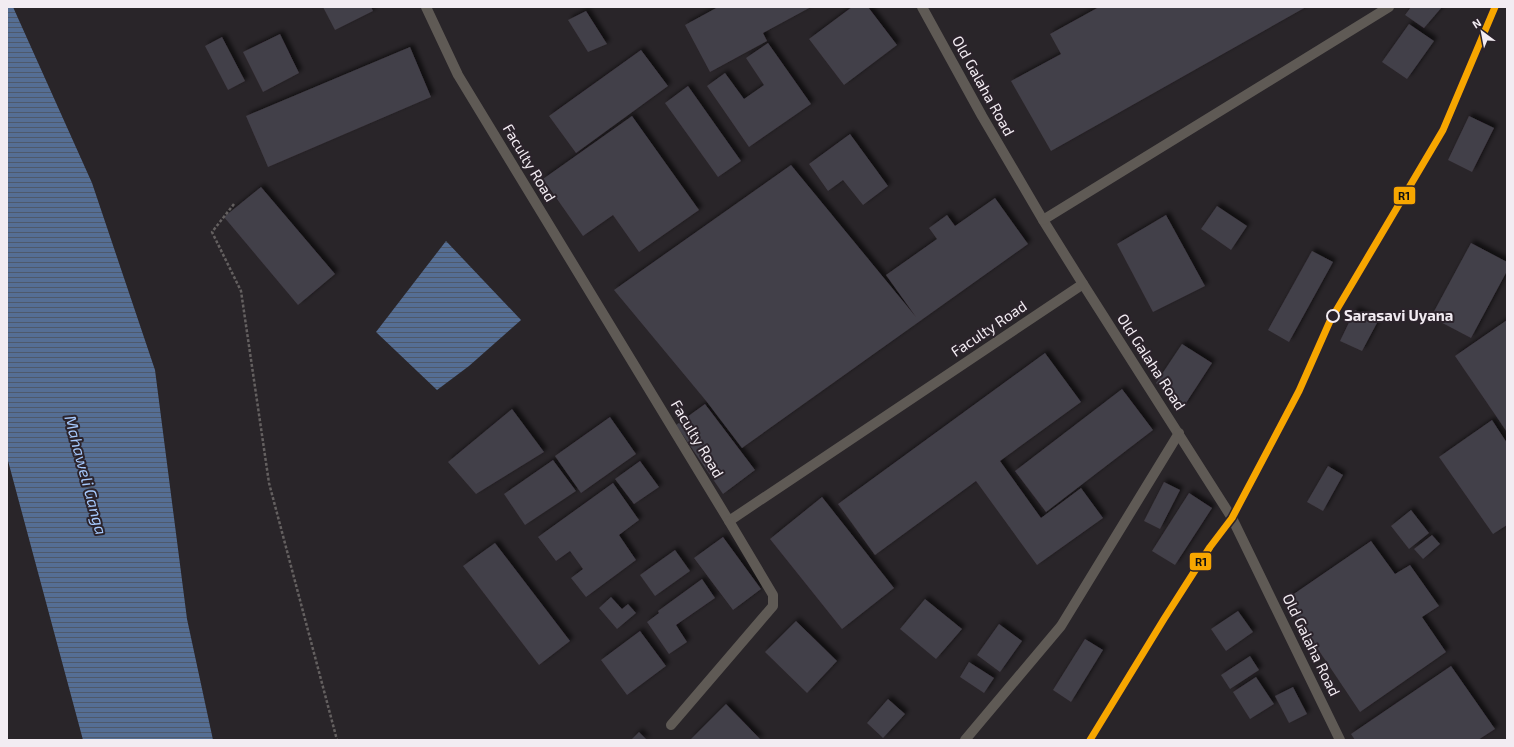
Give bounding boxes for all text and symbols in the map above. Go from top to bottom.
north arrow [1462,12,1502,52]
text: N [1470,15,1483,31]
street label: Old Galaha Road [949,32,1019,139]
street label: Faculty Road [500,120,560,205]
line badge: R1 [1393,186,1416,205]
text: R1 [1398,189,1410,202]
street label: Faculty Road [947,296,1030,360]
place label: Sarasavi Uyana [1344,306,1453,325]
marker: Sarasavi Uyana [1326,309,1340,323]
street label: Old Galaha Road [1114,310,1190,413]
street label: Faculty Road [668,396,728,481]
water label: Mahaweli Ganga [61,413,112,537]
line badge: R1 [1189,552,1212,571]
text: R1 [1195,555,1207,568]
street label: Old Galaha Road [1279,590,1344,699]

